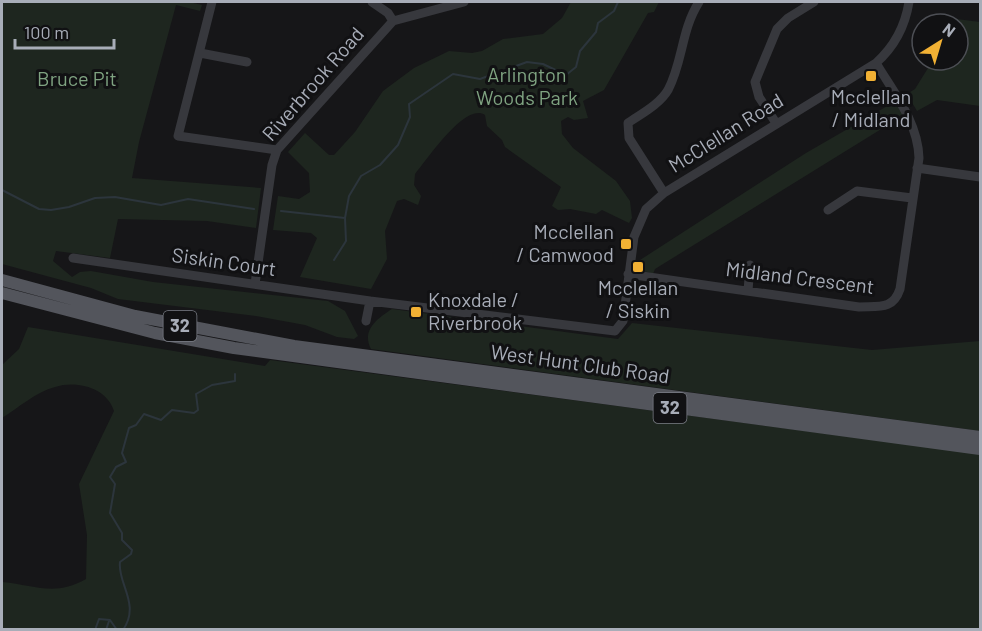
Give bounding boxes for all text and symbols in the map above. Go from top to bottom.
scale bar [15,12,114,50]
north arrow [910,12,970,72]
text: N [939,19,959,40]
text: 100 m [24,21,69,43]
street label: Riverbrook Road [256,22,368,145]
park label: Arlington Woods Park [476,62,578,109]
park label: Bruce Pit [37,66,117,90]
marker: Mcclellan / Midland [864,69,878,83]
place label: Mcclellan / Midland [831,84,911,131]
street label: McClellan Road [664,87,787,177]
place label: Mcclellan / Camwood [517,219,614,266]
marker: Mcclellan / Camwood [619,237,633,251]
street label: Siskin Court [171,242,278,280]
street label: Midland Crescent [725,256,876,298]
marker: Mcclellan / Siskin [631,260,645,274]
place label: Mcclellan / Siskin [598,275,678,322]
place label: Knoxdale / Riverbrook [428,287,522,334]
marker: Knoxdale / Riverbrook [409,305,423,319]
road number: 32 [164,311,196,341]
street label: West Hunt Club Road [489,339,671,387]
road number: 32 [654,393,686,423]

